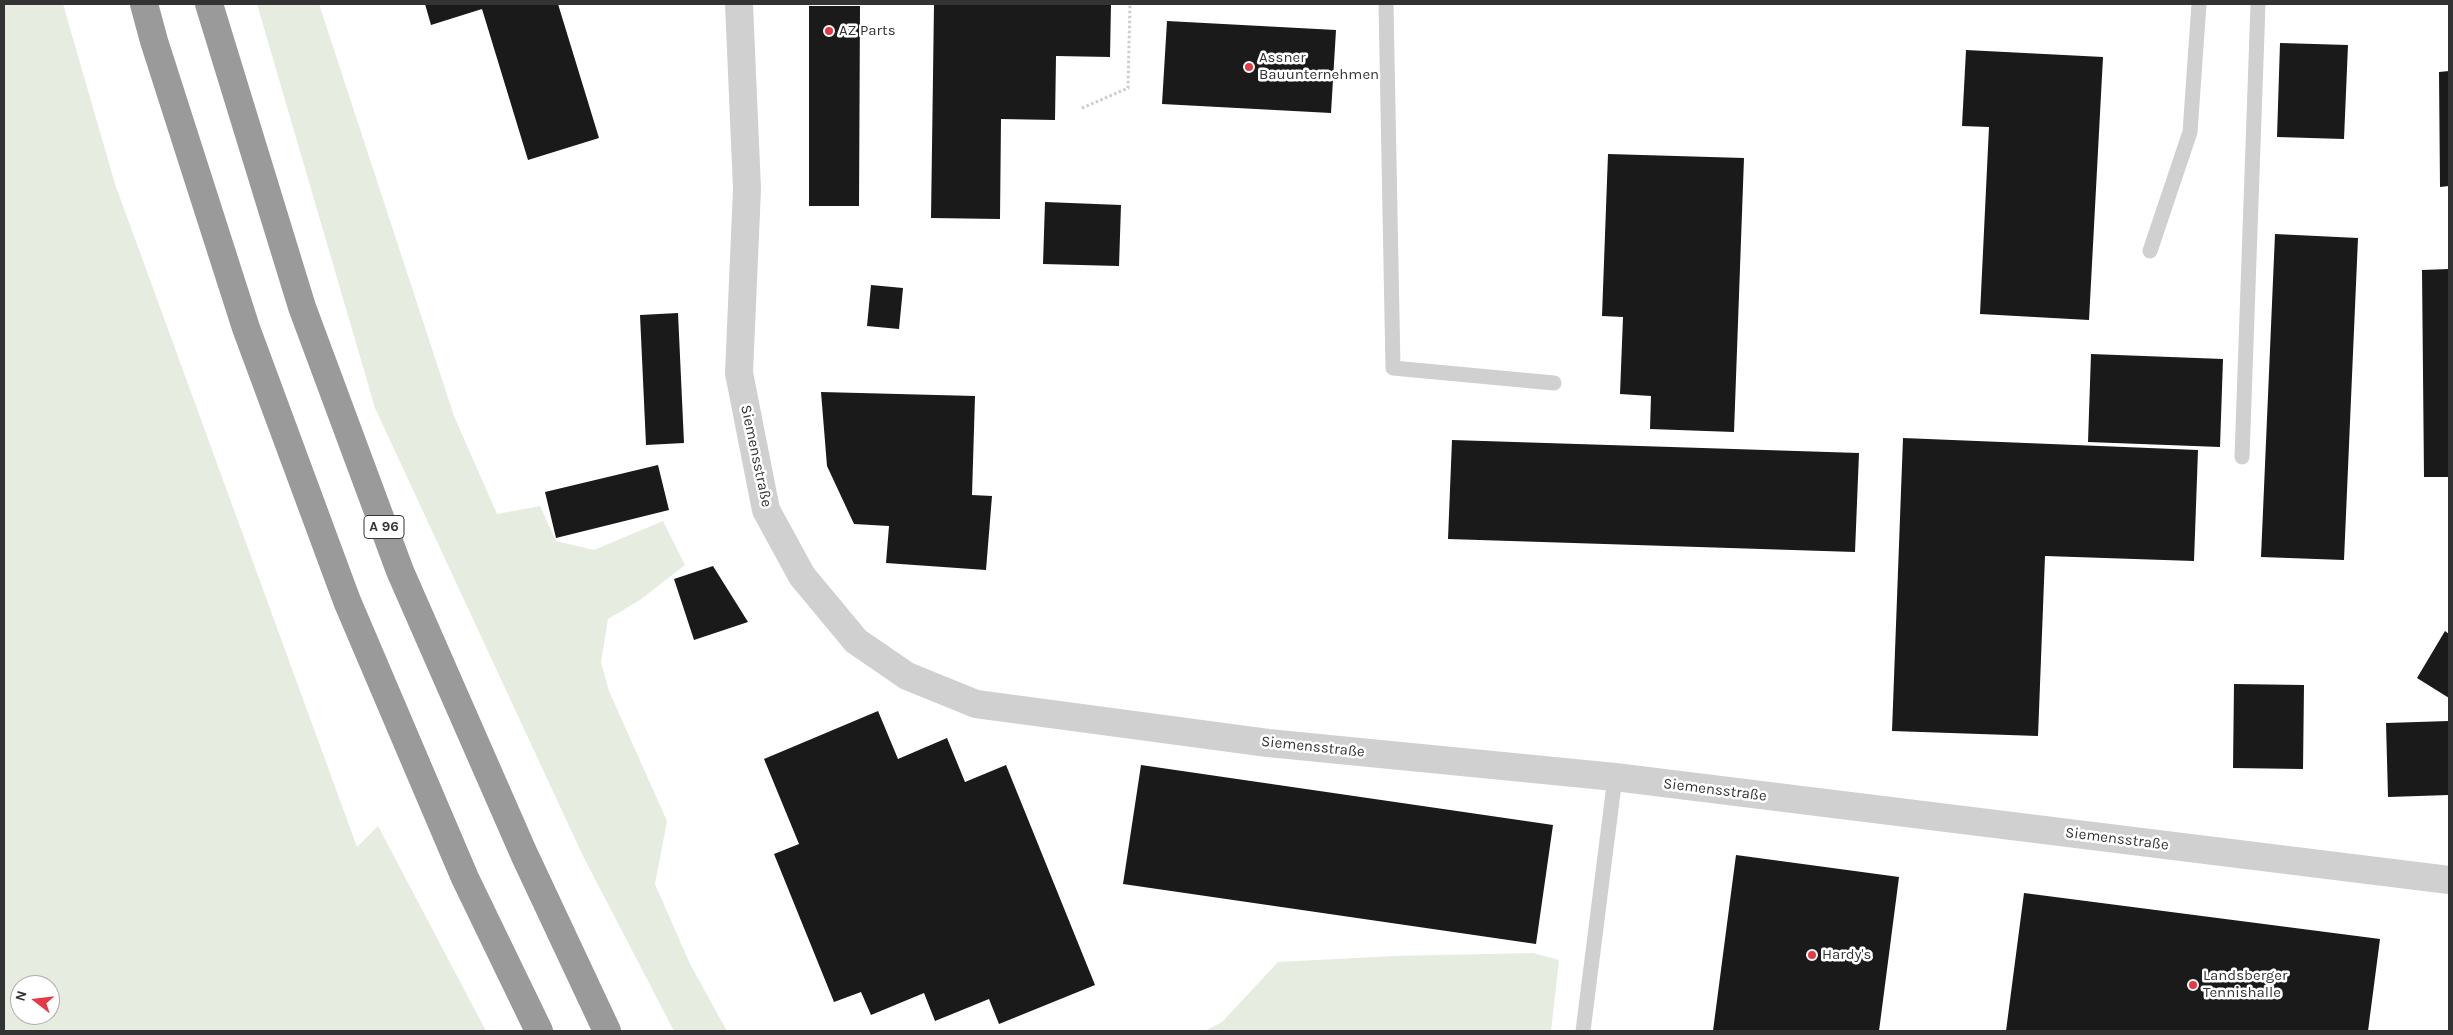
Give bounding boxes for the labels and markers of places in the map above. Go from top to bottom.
place label: AZ Parts [839,22,896,40]
marker: AZ Parts [823,25,835,37]
place label: Assner Bauunternehmen [1259,49,1379,84]
marker: Assner Bauunternehmen [1243,61,1255,73]
place label: Hardy's [1822,946,1871,964]
marker: Hardy's [1806,949,1818,961]
place label: Landsberger Tennishalle [2203,967,2287,1002]
marker: Landsberger Tennishalle [2187,979,2199,991]

